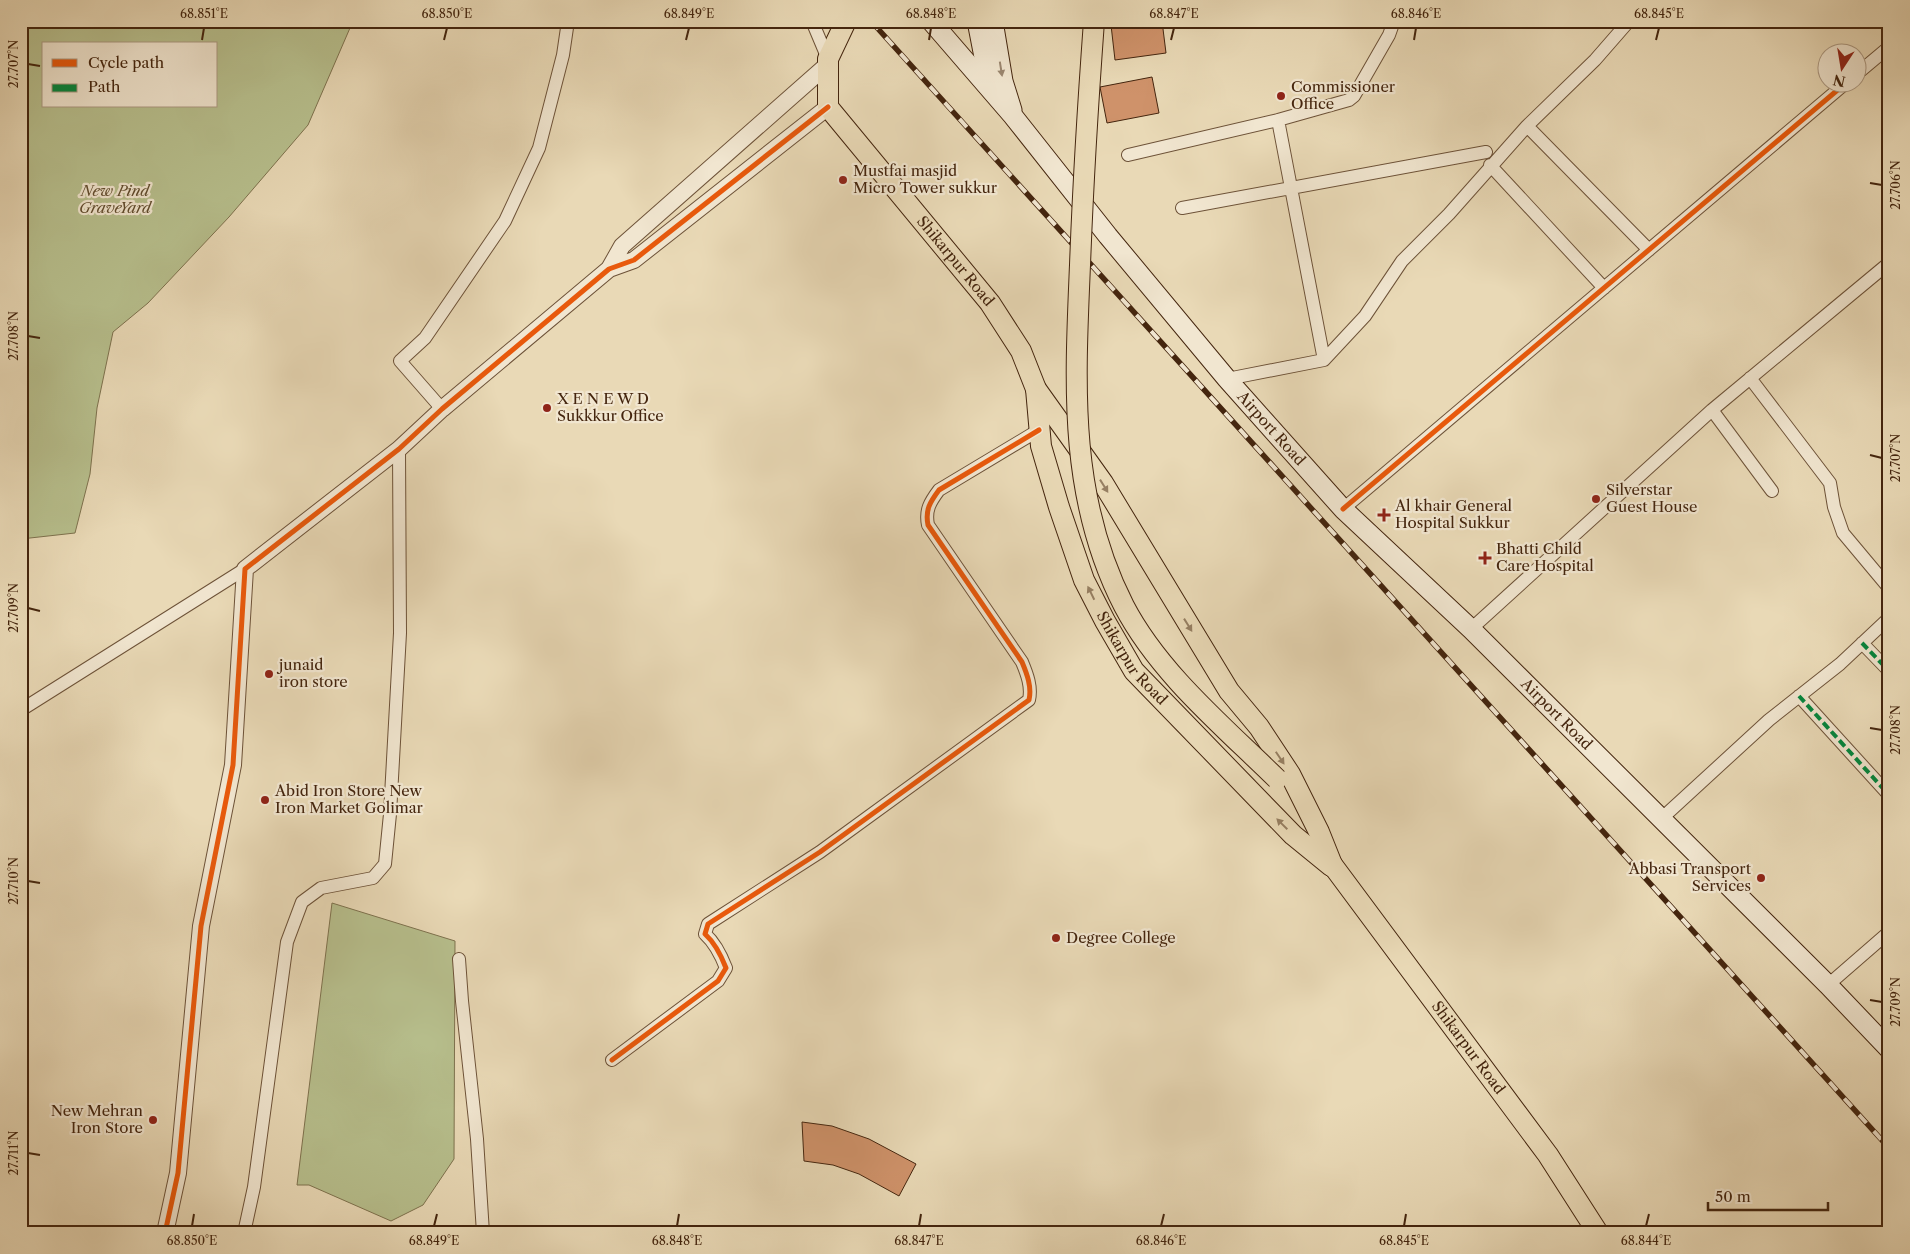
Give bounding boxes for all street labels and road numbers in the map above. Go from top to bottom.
street label: Shikarpur Road [913,212,999,310]
street label: Airport Road [1233,386,1310,469]
street label: Shikarpur Road [1093,608,1172,709]
street label: Airport Road [1516,674,1597,754]
street label: Shikarpur Road [1428,997,1509,1098]

